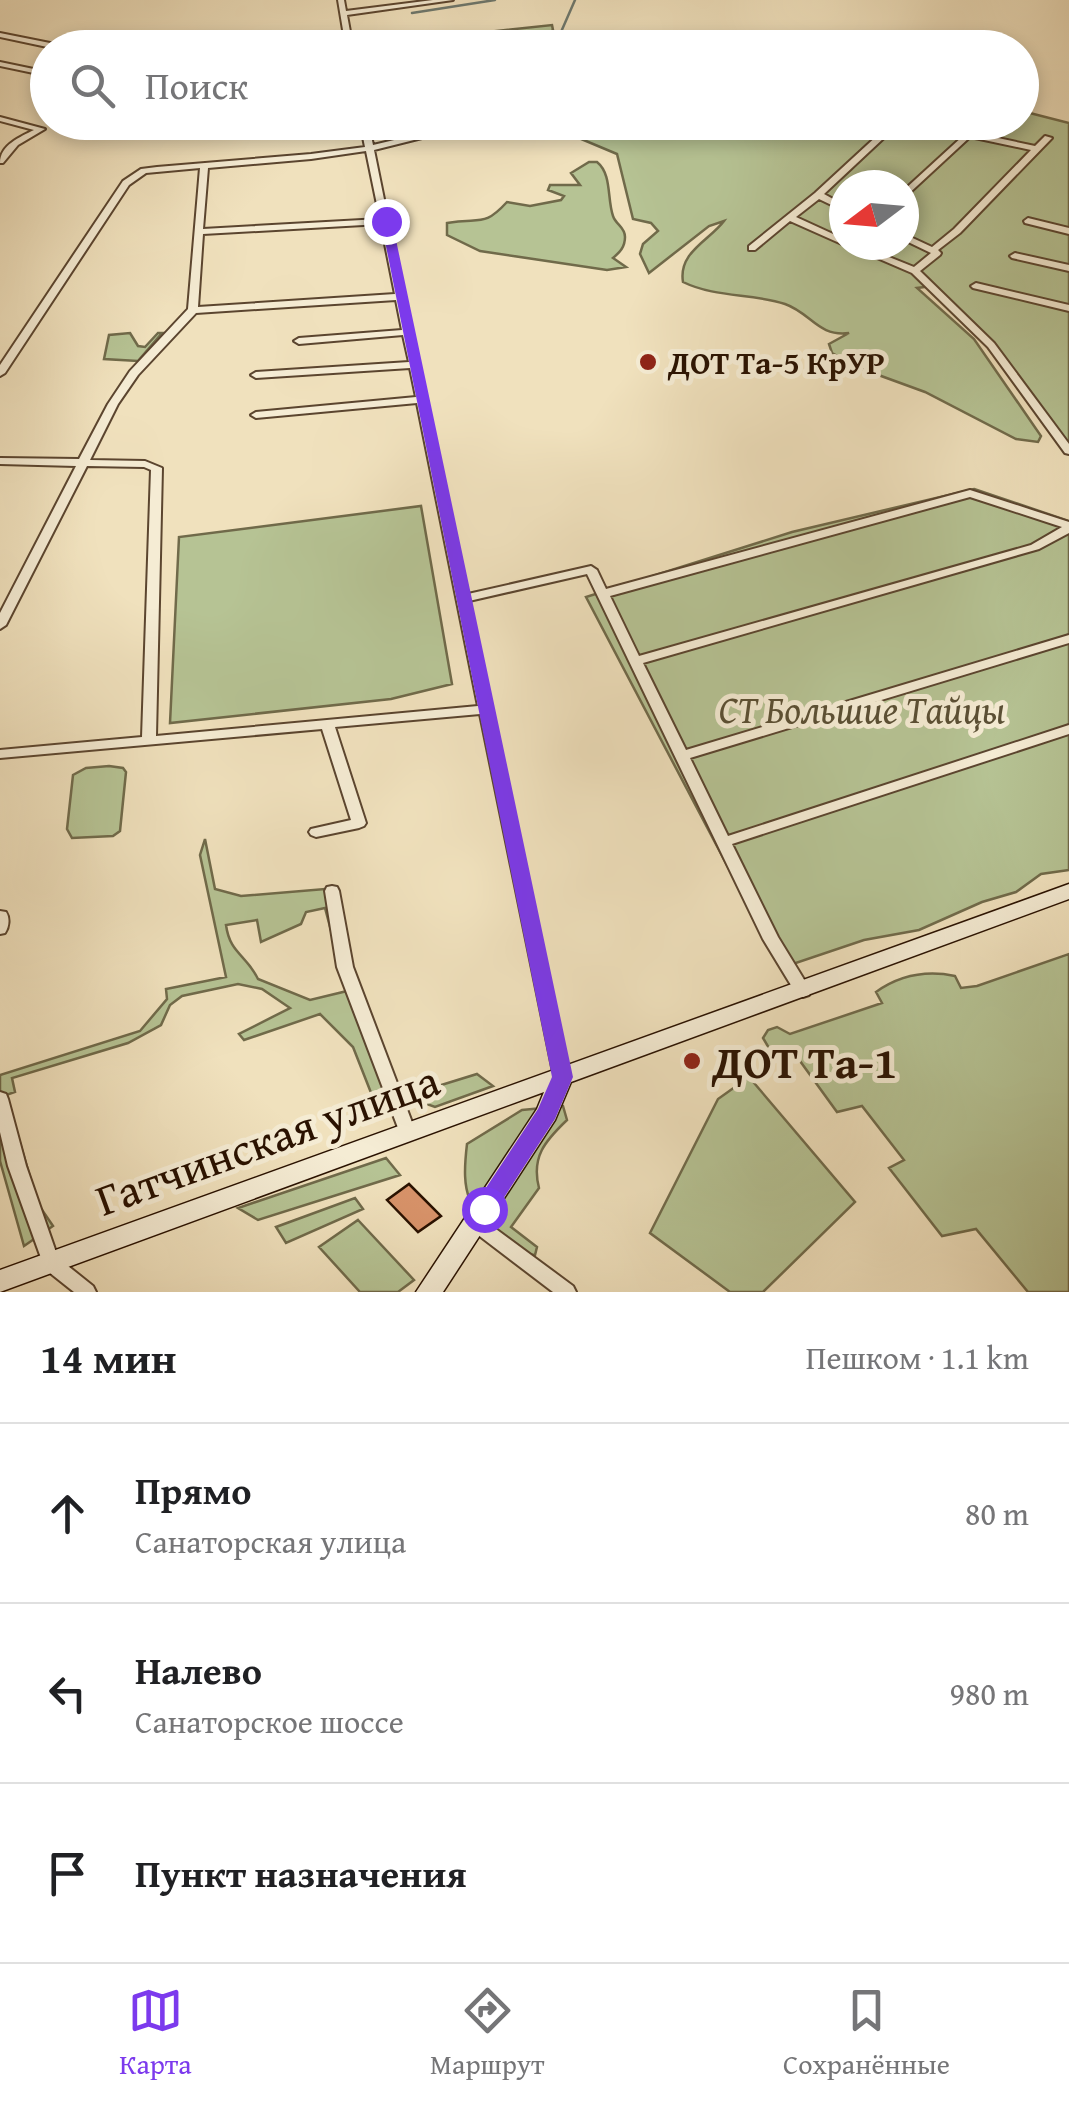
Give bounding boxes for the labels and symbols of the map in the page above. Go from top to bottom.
north arrow [829,170,919,260]
route end [364,199,410,245]
place label: ДОТ Та-5 КрУР [667,339,885,386]
marker: ДОТ Та-5 КрУР [637,351,659,373]
park label: СТ Большие Тайцы [719,681,1005,737]
place label: ДОТ Та-1 [711,1029,897,1094]
street label: Гатчинская улица [86,1047,448,1231]
marker: ДОТ Та-1 [681,1050,703,1072]
route start [462,1187,508,1233]

